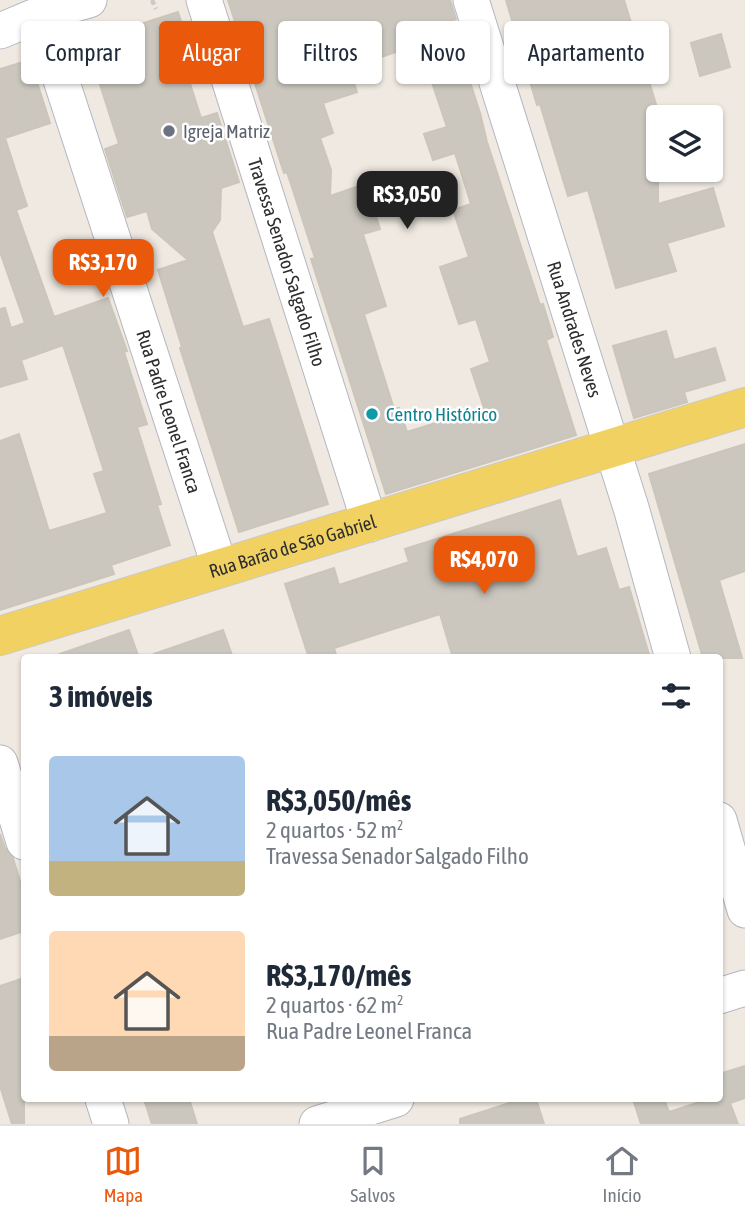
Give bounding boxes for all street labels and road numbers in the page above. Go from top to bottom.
street label: Travessa Senador Salgado Filho [244,155,330,369]
street label: Rua Andrades Neves [543,258,606,400]
street label: Rua Padre Leonel Franca [132,327,206,496]
street label: Rua Barão de São Gabriel [206,510,379,582]

